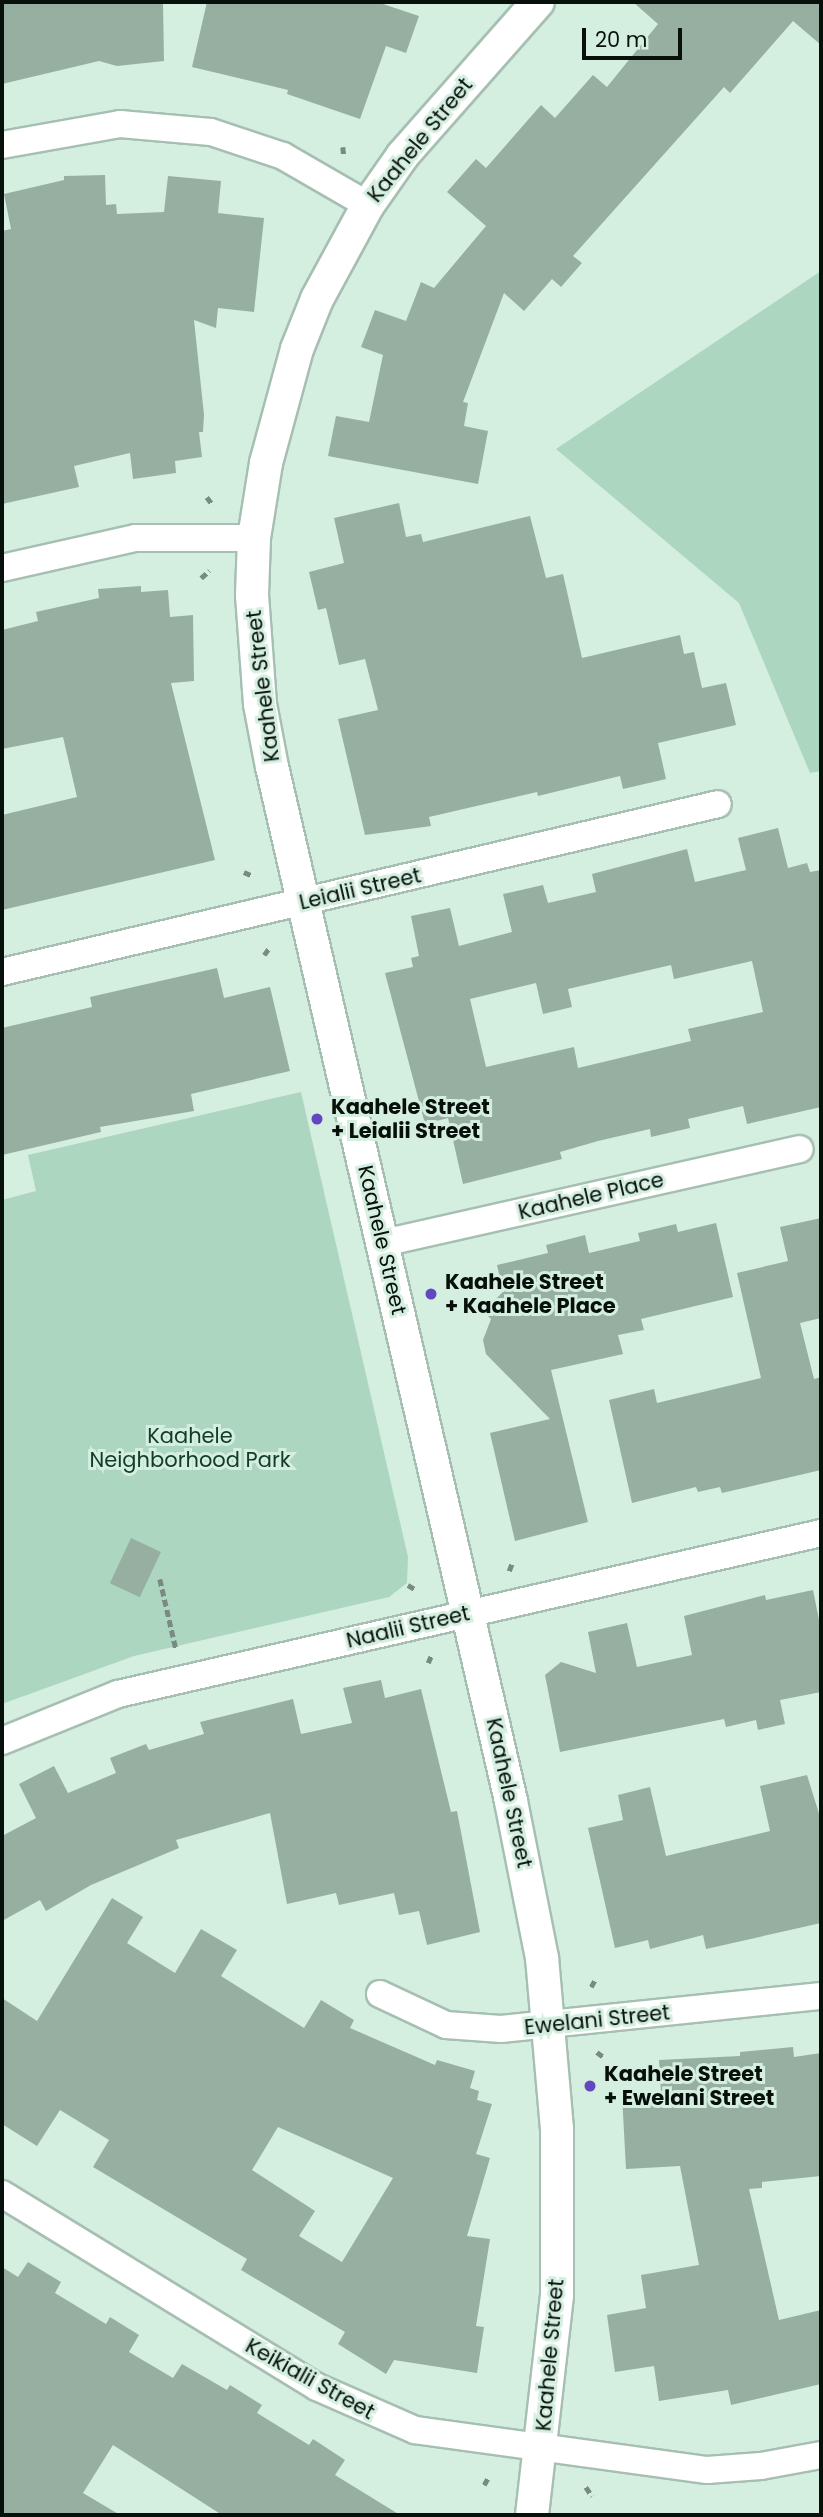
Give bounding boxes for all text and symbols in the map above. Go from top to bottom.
scale bar [585,14,685,58]
text: 20 m [595,25,648,54]
street label: Kaahele Street [362,73,478,207]
street label: Kaahele Street [241,609,285,763]
street label: Leialii Street [297,863,423,915]
place label: Kaahele Street + Leialii Street [331,1094,490,1144]
marker: Kaahele Street + Leialii Street [309,1111,325,1127]
street label: Kaahele Street [353,1163,411,1317]
street label: Kaahele Place [516,1167,666,1225]
place label: Kaahele Street + Kaahele Place [445,1269,616,1319]
marker: Kaahele Street + Kaahele Place [423,1286,439,1302]
park label: Kaahele Neighborhood Park [89,1423,291,1473]
street label: Naalii Street [344,1601,472,1653]
street label: Kaahele Street [481,1716,537,1870]
street label: Ewelani Street [523,2000,671,2040]
place label: Kaahele Street + Ewelani Street [604,2061,774,2111]
marker: Kaahele Street + Ewelani Street [582,2078,598,2094]
street label: Kaahele Street [531,2278,569,2432]
street label: Keikialii Street [241,2333,379,2425]

